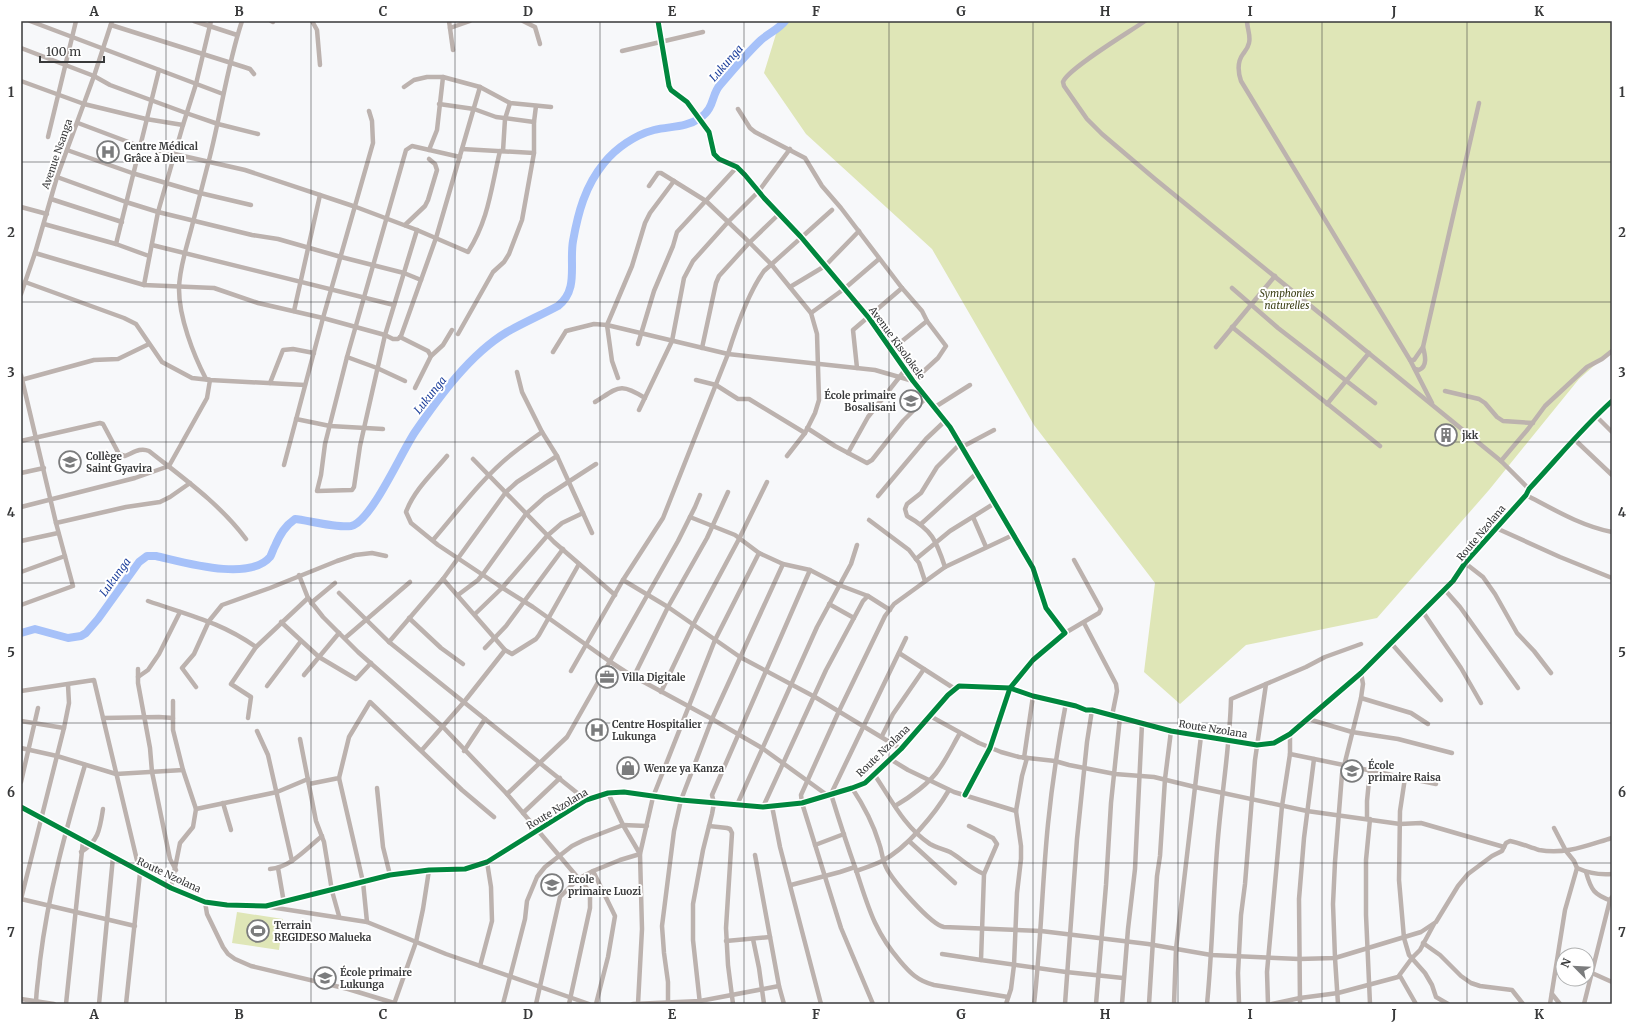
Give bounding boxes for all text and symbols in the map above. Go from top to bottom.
text: A [88,3,99,20]
text: B [234,3,244,20]
text: C [379,3,388,20]
text: D [523,3,533,20]
text: E [668,3,677,20]
text: F [812,3,820,20]
text: G [956,3,966,20]
text: H [1100,3,1111,20]
text: I [1247,3,1253,20]
text: J [1390,3,1397,20]
text: K [1534,3,1544,20]
scale bar [40,38,104,64]
water label: Lukunga [706,42,746,84]
text: 100 m [46,44,81,59]
text: 1 [8,84,14,101]
text: 1 [1619,84,1625,101]
street label: Avenue Nsanga [39,117,75,192]
hospital icon: Centre Médical Grâce à Dieu [95,139,121,165]
place label: Centre Médical Grâce à Dieu [124,140,199,165]
text: 2 [7,224,15,241]
text: 2 [1618,224,1626,241]
park label: Symphonies naturelles [1259,287,1315,312]
street label: Avenue Kisolokele [866,303,928,382]
text: 3 [7,364,15,381]
text: 3 [1618,364,1626,381]
water label: Lukunga [411,373,449,417]
place label: École primaire Bosalisani [824,388,897,414]
school or university icon: École primaire Bosalisani [898,388,924,414]
building icon: jkk [1433,422,1459,448]
place label: jkk [1461,429,1479,442]
school or university icon: Collège Saint Gyavira [57,449,83,475]
place label: Collège Saint Gyavira [86,450,152,475]
street label: Route Nzolana [1454,502,1509,564]
text: 4 [7,504,16,521]
text: 4 [1618,504,1627,521]
water label: Lukunga [96,555,134,599]
text: 5 [7,644,15,661]
text: 5 [1618,644,1626,661]
office icon: Villa Digitale [594,664,620,690]
place label: Villa Digitale [621,671,686,684]
hospital icon: Centre Hospitalier Lukunga [584,717,610,743]
street label: Route Nzolana [1178,717,1249,741]
place label: Centre Hospitalier Lukunga [612,718,702,743]
street label: Route Nzolana [854,722,913,780]
shop icon: Wenze ya Kanza [615,755,641,781]
school or university icon: École primaire Raisa [1339,758,1365,784]
place label: École primaire Raisa [1368,758,1441,784]
place label: Wenze ya Kanza [643,762,724,775]
text: 6 [7,784,15,801]
text: 6 [1618,784,1626,801]
street label: Route Nzolana [524,785,591,832]
street label: Route Nzolana [135,854,204,896]
school or university icon: Ecole primaire Luozi [539,872,565,898]
place label: Ecole primaire Luozi [568,873,642,898]
sports icon: Terrain REGIDESO Malueka [245,918,271,944]
place label: Terrain REGIDESO Malueka [274,919,372,944]
text: 7 [7,924,15,941]
text: 7 [1618,924,1626,941]
north arrow [1555,947,1595,987]
text: N [1558,956,1574,970]
school or university icon: École primaire Lukunga [312,965,338,991]
place label: École primaire Lukunga [340,965,412,991]
text: A [88,1006,99,1023]
text: B [234,1006,244,1023]
text: C [379,1006,388,1023]
text: D [523,1006,533,1023]
text: E [668,1006,677,1023]
text: F [812,1006,820,1023]
text: G [956,1006,966,1023]
text: H [1100,1006,1111,1023]
text: I [1247,1006,1253,1023]
text: J [1390,1006,1397,1023]
text: K [1534,1006,1544,1023]

